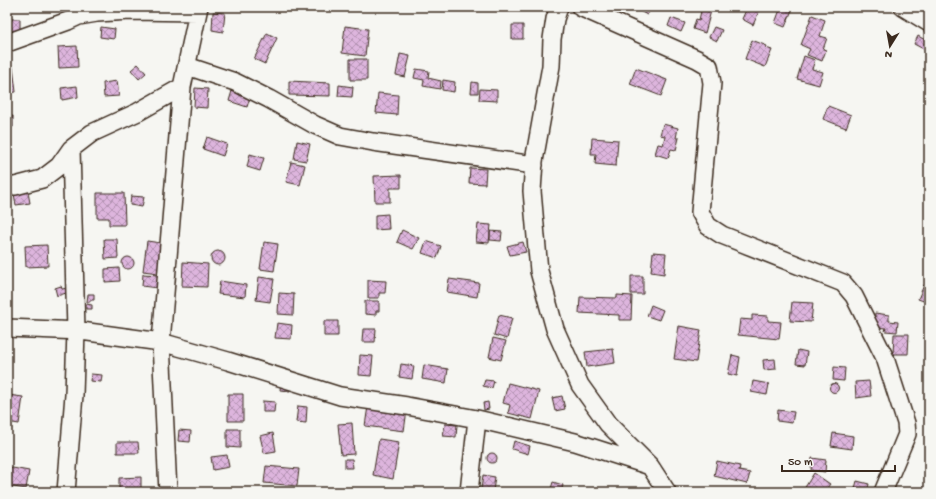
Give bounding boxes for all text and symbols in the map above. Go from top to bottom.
north arrow [870,26,910,66]
text: N [884,47,893,60]
scale bar [782,447,895,473]
text: 50 m [788,456,813,470]

